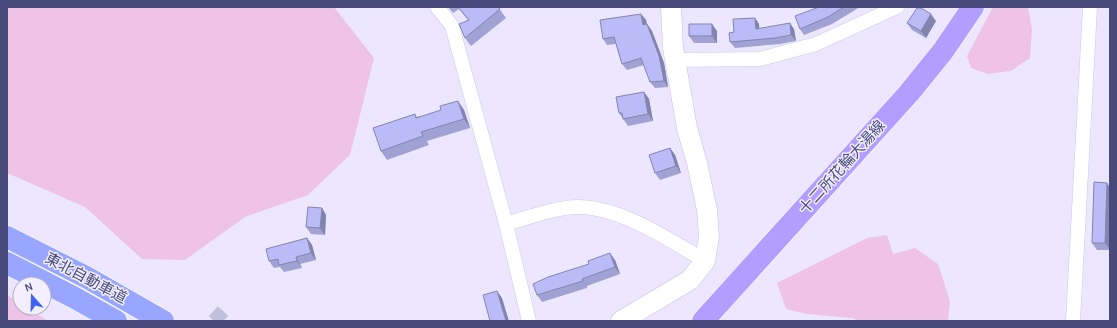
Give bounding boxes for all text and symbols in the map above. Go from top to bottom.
street label: 十二所花輪大湯線 [795,116,889,218]
street label: 東北自動車道 [42,249,130,307]
north arrow [12,276,52,316]
text: N [23,280,35,295]

